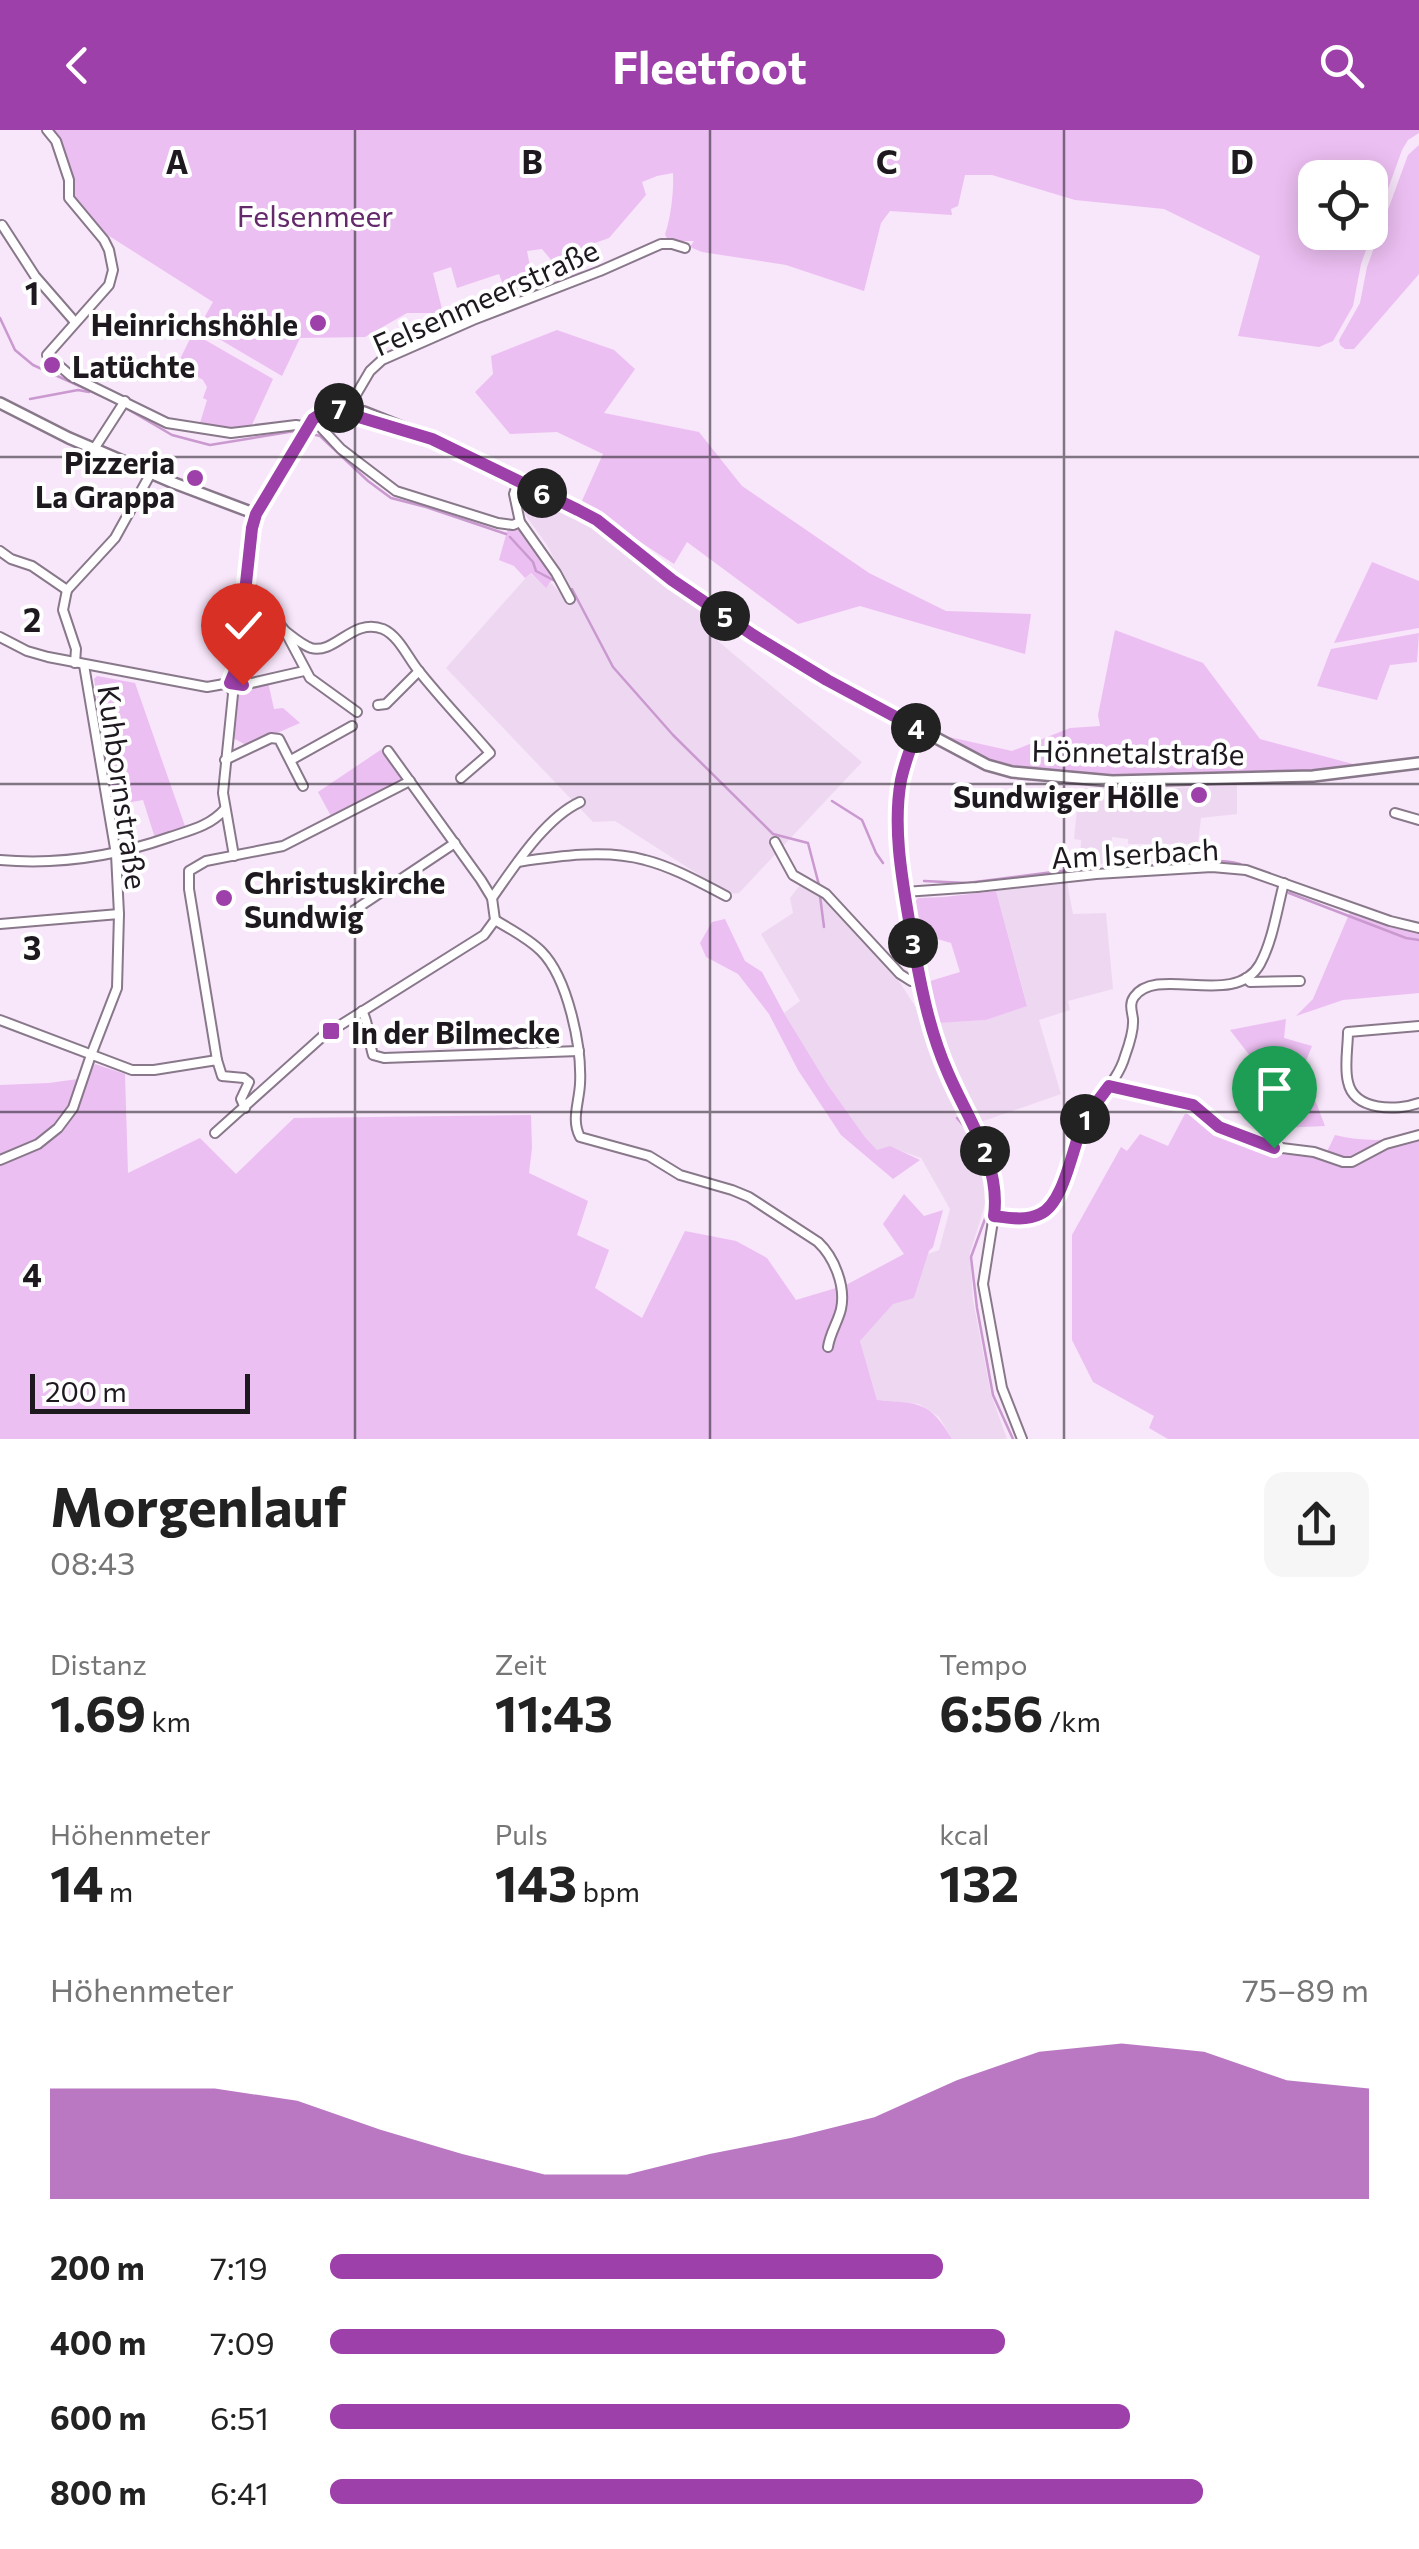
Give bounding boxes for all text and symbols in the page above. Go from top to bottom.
icon: back [50,38,105,93]
text: Fleetfoot [612,38,807,93]
icon: search [1314,38,1369,93]
text: A [166,141,189,181]
text: B [521,141,543,181]
text: C [876,141,898,181]
text: D [1230,141,1254,181]
map controls [1298,160,1388,250]
button: locate [1298,160,1388,250]
park label: Felsenmeer [237,196,393,233]
street label: Felsenmeerstraße [366,230,604,362]
text: 1 [25,272,39,312]
place label: Heinrichshöhle [91,305,298,342]
marker: Heinrichshöhle [307,312,329,334]
place label: Latüchte [72,347,195,384]
marker: Latüchte [41,354,63,376]
pin: 7 [314,383,364,433]
text: 7 [331,391,347,425]
place label: Pizzeria La Grappa [35,443,175,514]
marker: Pizzeria La Grappa [184,467,206,489]
pin: 6 [517,468,567,518]
text: 6 [533,476,551,510]
pin [201,583,286,686]
pin: 5 [700,591,750,641]
icon: check [216,598,271,653]
text: 2 [23,599,41,639]
text: 5 [717,599,733,633]
street label: Kuhbornstraße [91,683,157,891]
pin: 4 [891,703,941,753]
text: 4 [907,711,925,745]
street label: Hönnetalstraße [1031,731,1245,771]
place label: Sundwiger Hölle [953,777,1179,814]
marker: Sundwiger Hölle [1188,784,1210,806]
street label: Am Iserbach [1050,829,1220,875]
place label: Christuskirche Sundwig [244,863,445,934]
marker: Christuskirche Sundwig [213,887,235,909]
pin: 3 [888,918,938,968]
text: 3 [905,926,921,960]
text: 3 [23,927,41,967]
place label: In der Bilmecke [351,1013,560,1050]
marker: In der Bilmecke [320,1020,342,1042]
pin [1232,1046,1317,1149]
icon: arrive [1247,1061,1302,1116]
pin: 1 [1060,1094,1110,1144]
text: 1 [1079,1102,1091,1136]
pin: 2 [960,1126,1010,1176]
text: 2 [977,1134,993,1168]
text: 4 [22,1254,42,1294]
scale bar [30,1369,250,1414]
text: 200 m [45,1374,127,1408]
text: Morgenlauf [50,1471,347,1538]
button: share [1264,1472,1369,1577]
text: 08:43 [50,1542,135,1582]
text: Distanz [50,1647,147,1681]
text: Zeit [495,1647,547,1681]
text: Tempo [939,1647,1028,1681]
text: 1.69 [50,1681,146,1742]
text: 11:43 [495,1681,613,1742]
text: 6:56 [939,1681,1043,1742]
text: km [146,1704,191,1738]
text: /km [1043,1704,1101,1738]
text: Höhenmeter [50,1817,211,1851]
text: Puls [495,1817,548,1851]
text: kcal [939,1817,989,1851]
text: 14 [50,1851,103,1912]
text: 143 [495,1851,577,1912]
text: 132 [939,1851,1019,1912]
text: m [103,1874,133,1908]
text: bpm [577,1874,640,1908]
text: Höhenmeter [50,1969,234,2009]
text: 75–89 m [1242,1969,1369,2009]
text: 200 m [50,2247,145,2287]
text: 7:19 [210,2247,268,2287]
text: 400 m [50,2322,146,2362]
text: 7:09 [210,2322,275,2362]
text: 600 m [50,2397,146,2437]
text: 6:51 [210,2397,269,2437]
text: 800 m [50,2472,146,2512]
text: 6:41 [210,2472,269,2512]

